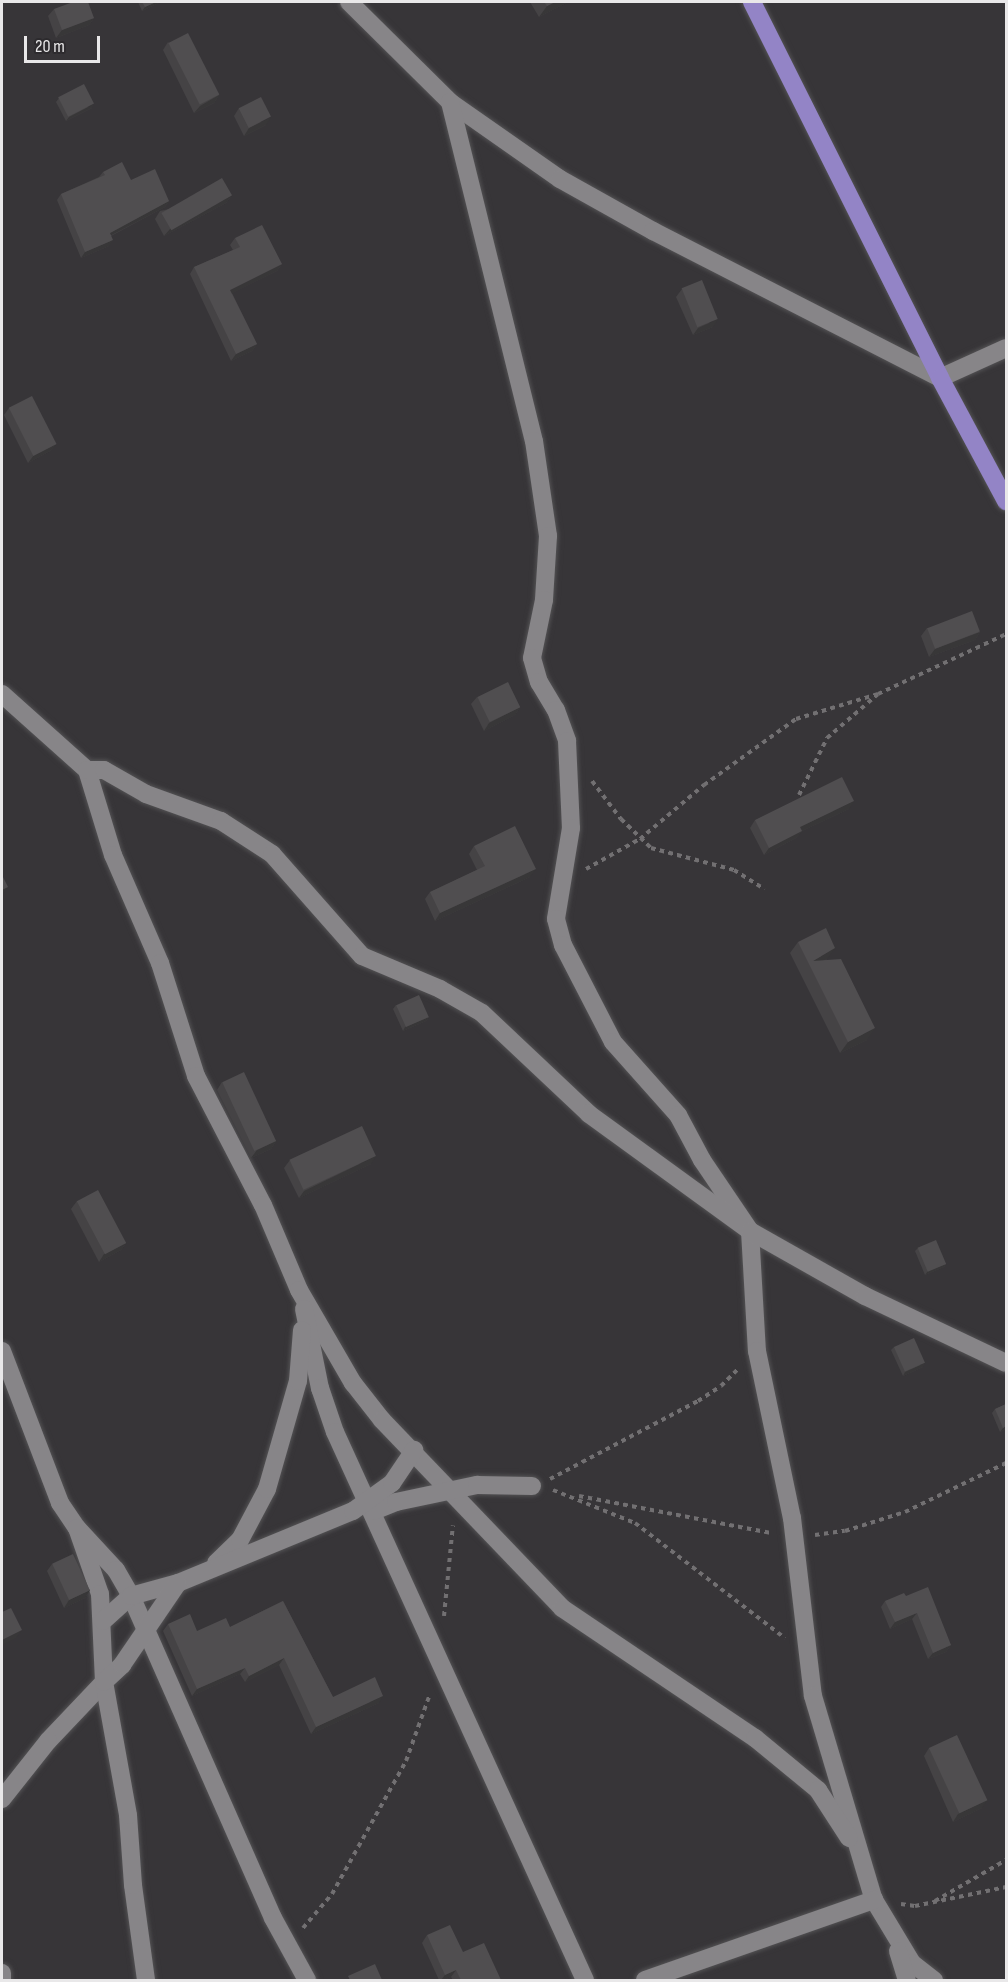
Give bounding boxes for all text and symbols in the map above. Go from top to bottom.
scale bar [27,24,104,62]
text: 20 m [35,36,65,57]

